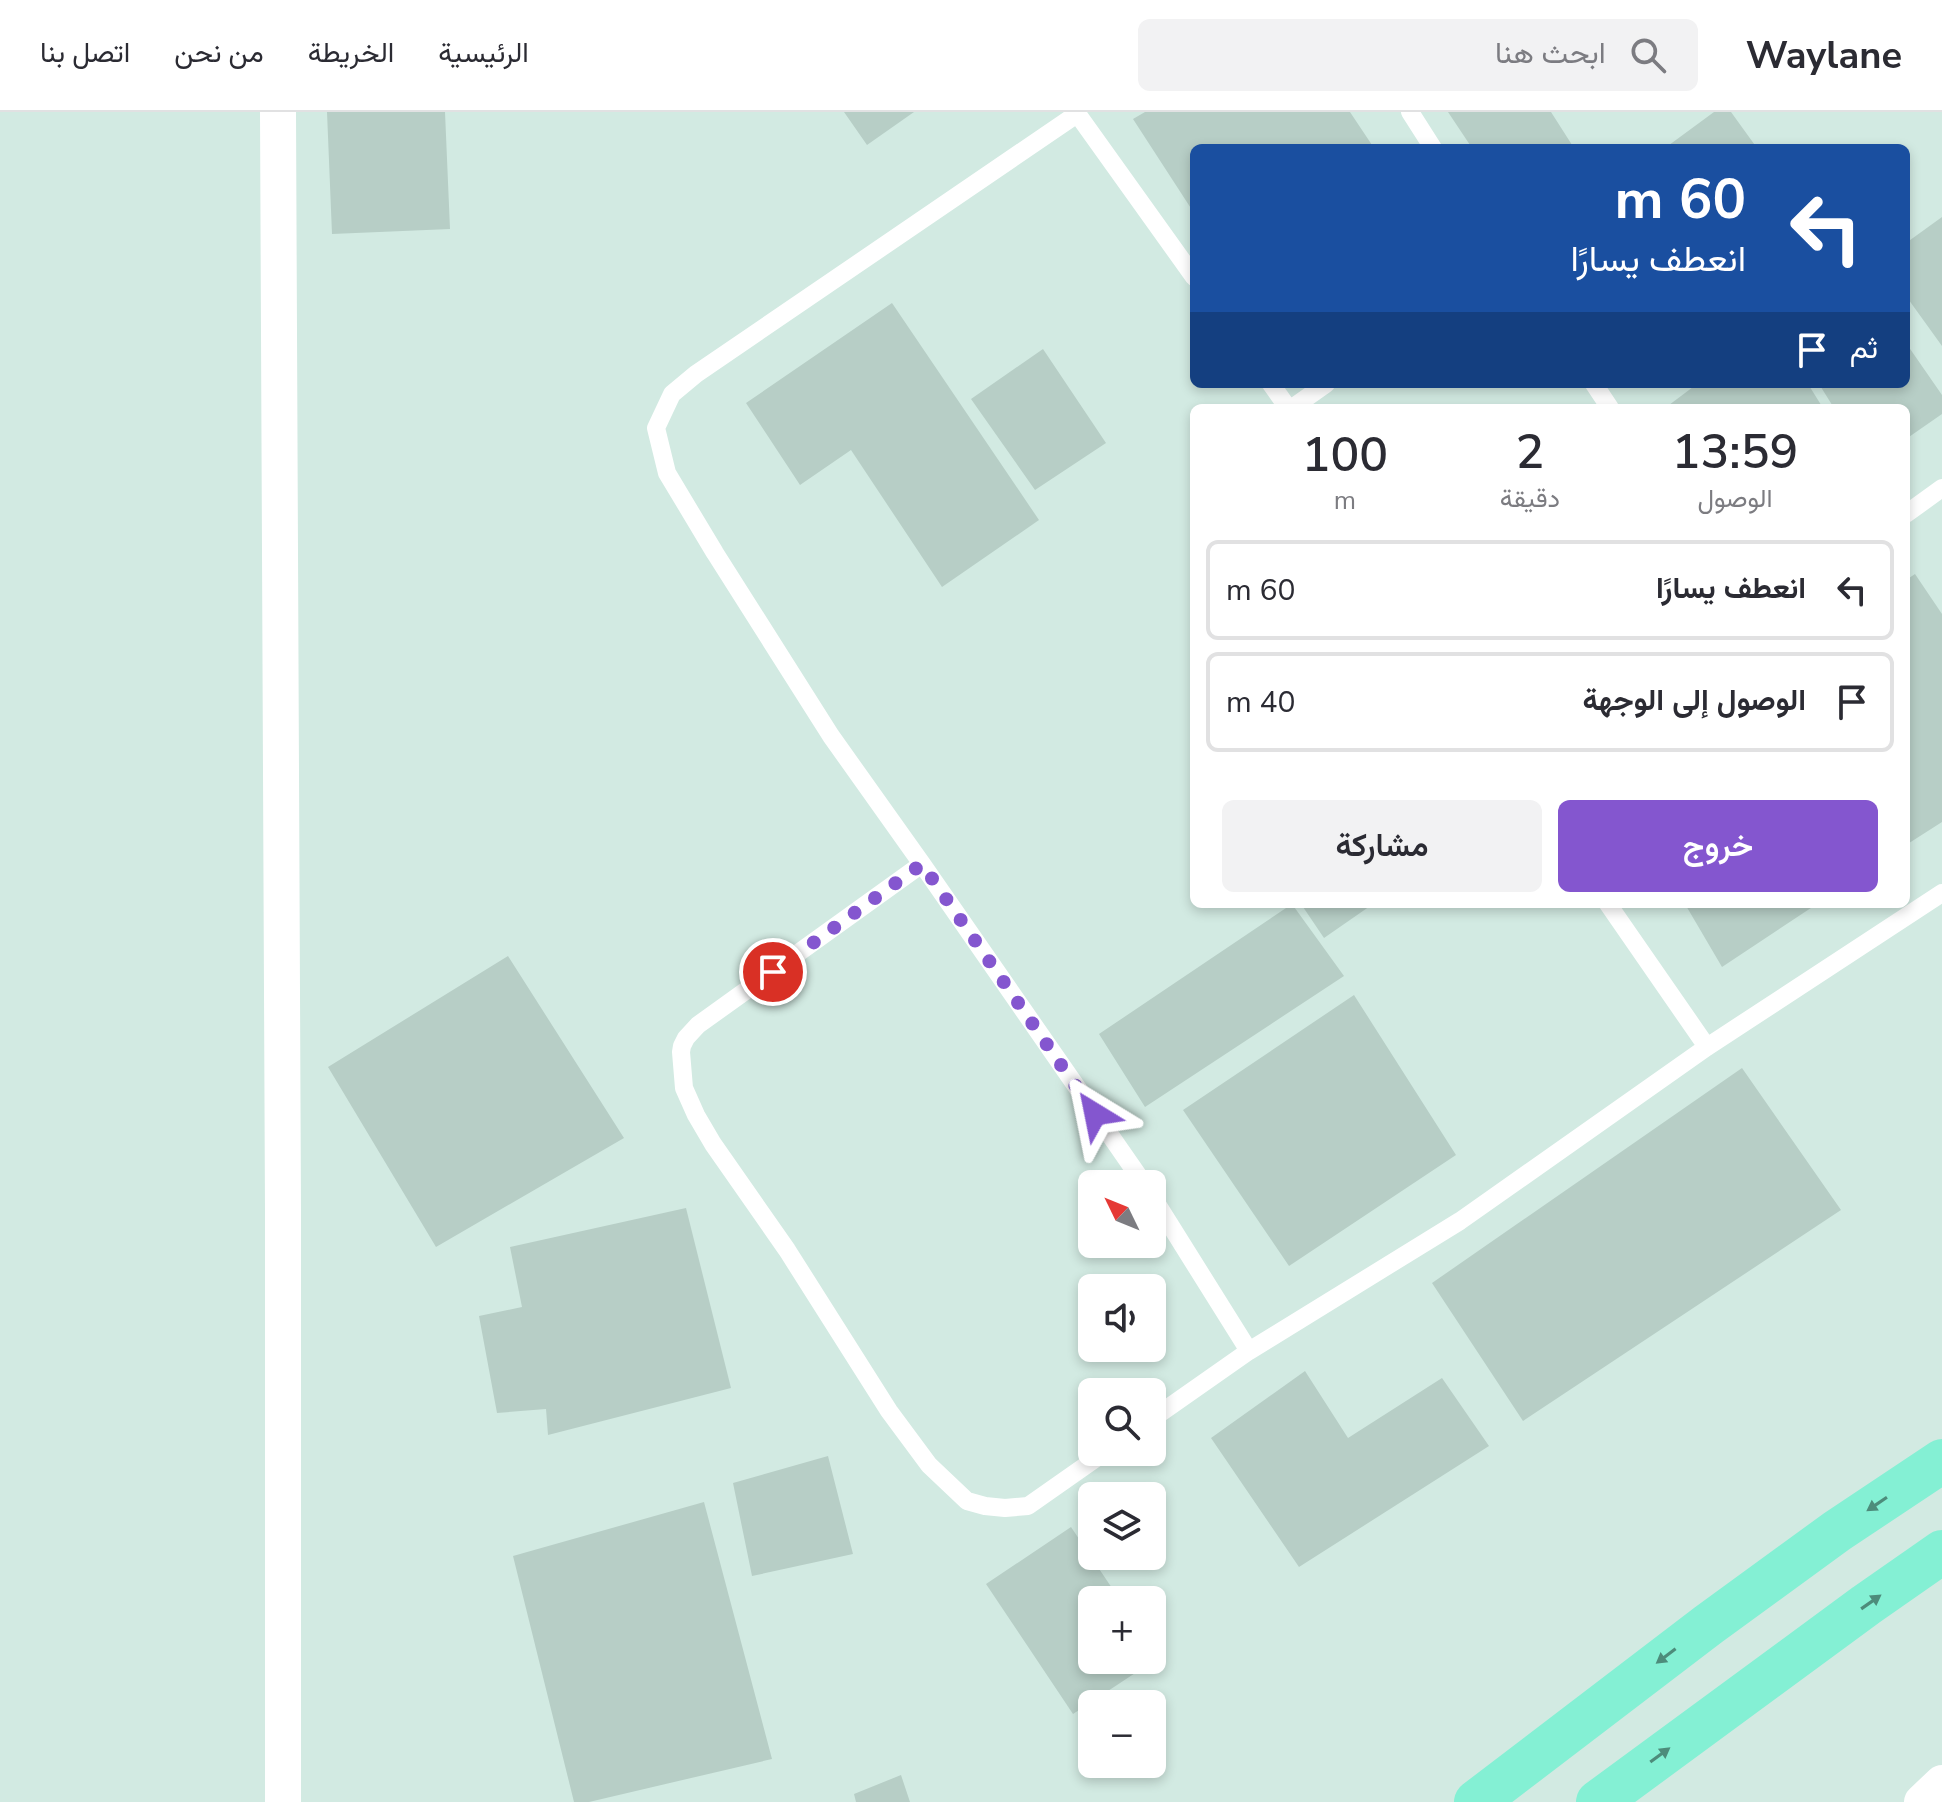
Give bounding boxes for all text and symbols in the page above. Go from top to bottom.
search box [1138,19,1698,91]
text: Waylane [1746,30,1902,81]
text: ابحث هنا [1495,33,1606,74]
icon: search [1626,33,1670,77]
text: اتصل بنا [40,34,130,72]
text: من نحن [174,34,264,72]
text: الخريطة [308,34,394,72]
text: الرئيسية [438,34,529,72]
text: 60 m [1615,161,1746,238]
icon: left [1774,176,1878,280]
text: انعطف يسارًا [1571,235,1746,284]
icon: arrive [1790,328,1834,372]
text: ثم [1850,328,1878,369]
text: 2 [1516,419,1544,485]
text: 13:59 [1672,419,1798,485]
text: 100 [1302,422,1388,488]
text: دقيقة [1500,481,1560,516]
text: الوصول [1697,481,1773,516]
text: m [1334,483,1356,518]
text: انعطف يسارًا [1656,568,1806,609]
icon: left [1830,568,1874,612]
text: 60 m [1226,570,1295,611]
text: الوصول إلى الوجهة [1582,680,1806,721]
icon: arrive [1830,680,1874,724]
text: 40 m [1226,682,1295,723]
button: مشاركة [1222,800,1542,892]
button: خروج [1558,800,1878,892]
pin [739,938,807,1006]
icon: arrive [751,950,795,994]
position arrow [1053,1072,1137,1156]
north arrow [1078,1170,1166,1258]
map controls [1078,1170,1166,1778]
button: sound [1078,1274,1166,1362]
button: search [1078,1378,1166,1466]
button: layers [1078,1482,1166,1570]
one-way arrow [1867,1497,1888,1512]
button: + [1078,1586,1166,1674]
one-way arrow [1860,1595,1881,1610]
one-way arrow [1656,1648,1677,1664]
button: − [1078,1690,1166,1778]
one-way arrow [1650,1748,1671,1763]

